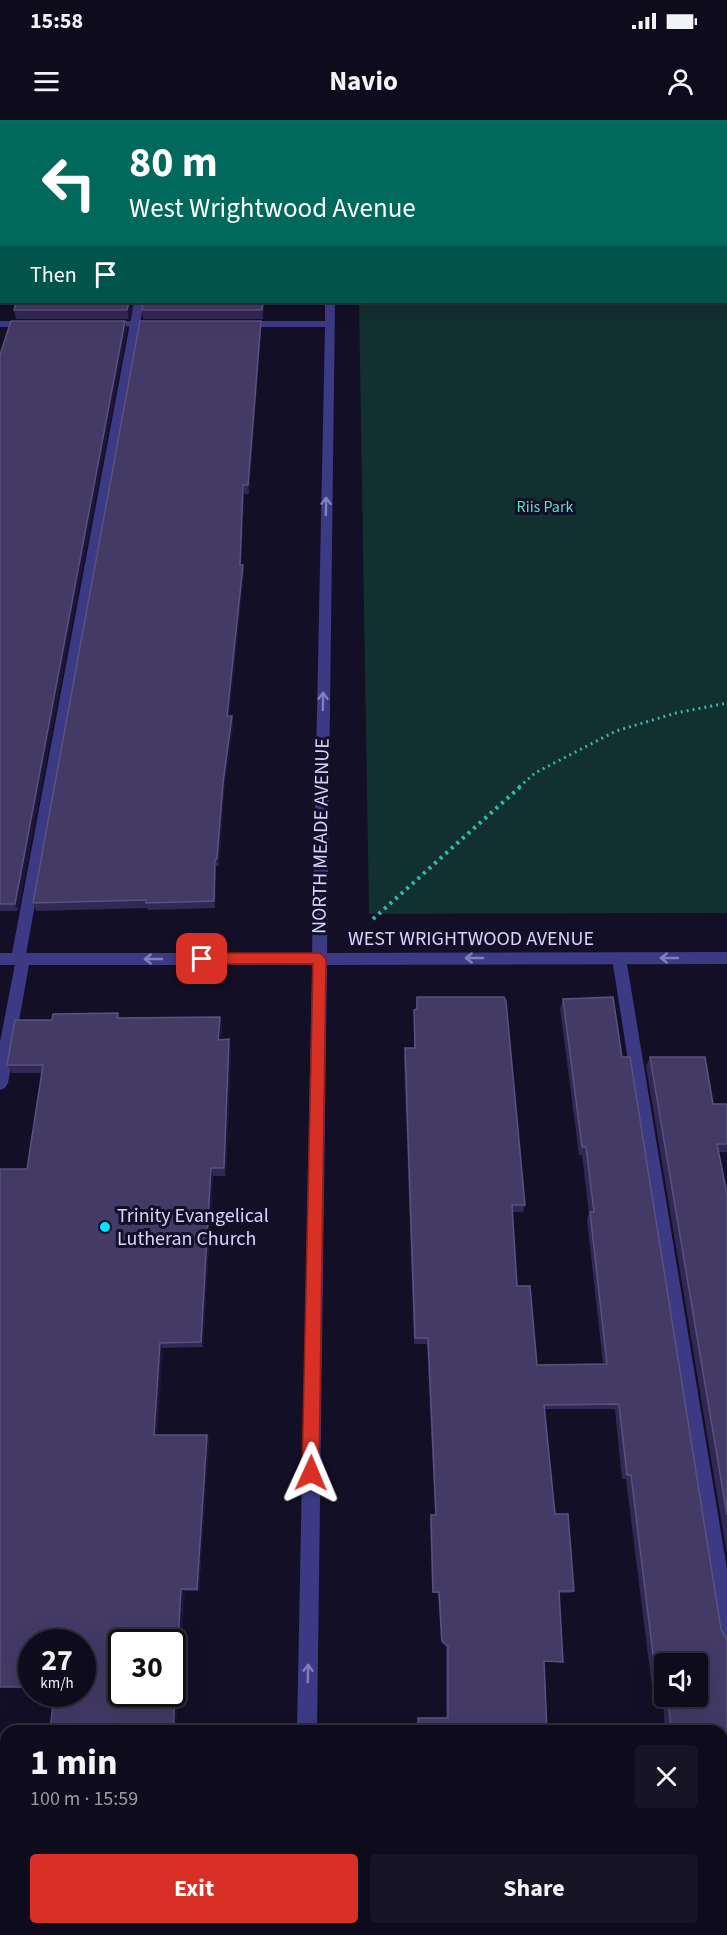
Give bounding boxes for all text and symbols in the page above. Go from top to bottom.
text: 15:58 [30,5,83,37]
text: Navio [329,62,398,101]
icon: menu [30,65,63,98]
icon: person [664,65,697,98]
text: 80 m [129,133,218,193]
icon: left [30,144,108,222]
text: West Wrightwood Avenue [129,189,416,228]
icon: arrive [89,258,122,291]
text: Then [30,259,77,291]
one-way arrow [321,496,332,516]
park label: Riis Park [517,496,573,518]
one-way arrow [317,691,329,711]
street label: NORTH MEADE AVENUE [305,738,337,934]
street label: WEST WRIGHTWOOD AVENUE [348,925,594,953]
pin [176,933,227,984]
icon: arrive [185,942,218,975]
one-way arrow [464,952,484,964]
one-way arrow [659,952,679,964]
one-way arrow [143,953,163,965]
place label: Trinity Evangelical Lutheran Church [117,1202,269,1253]
marker: Trinity Evangelical Lutheran Church [98,1220,112,1234]
position arrow [279,1441,343,1505]
speed limit sign: 30 [108,1629,186,1707]
text: 27 [41,1639,73,1682]
map controls [654,1653,708,1707]
button: sound [654,1653,708,1707]
one-way arrow [302,1663,314,1683]
text: km/h [40,1673,74,1694]
text: 1 min [30,1737,118,1788]
button: close [635,1745,698,1808]
text: 100 m · 15:59 [30,1785,138,1813]
button: Exit [30,1854,358,1923]
button: Share [370,1854,698,1923]

